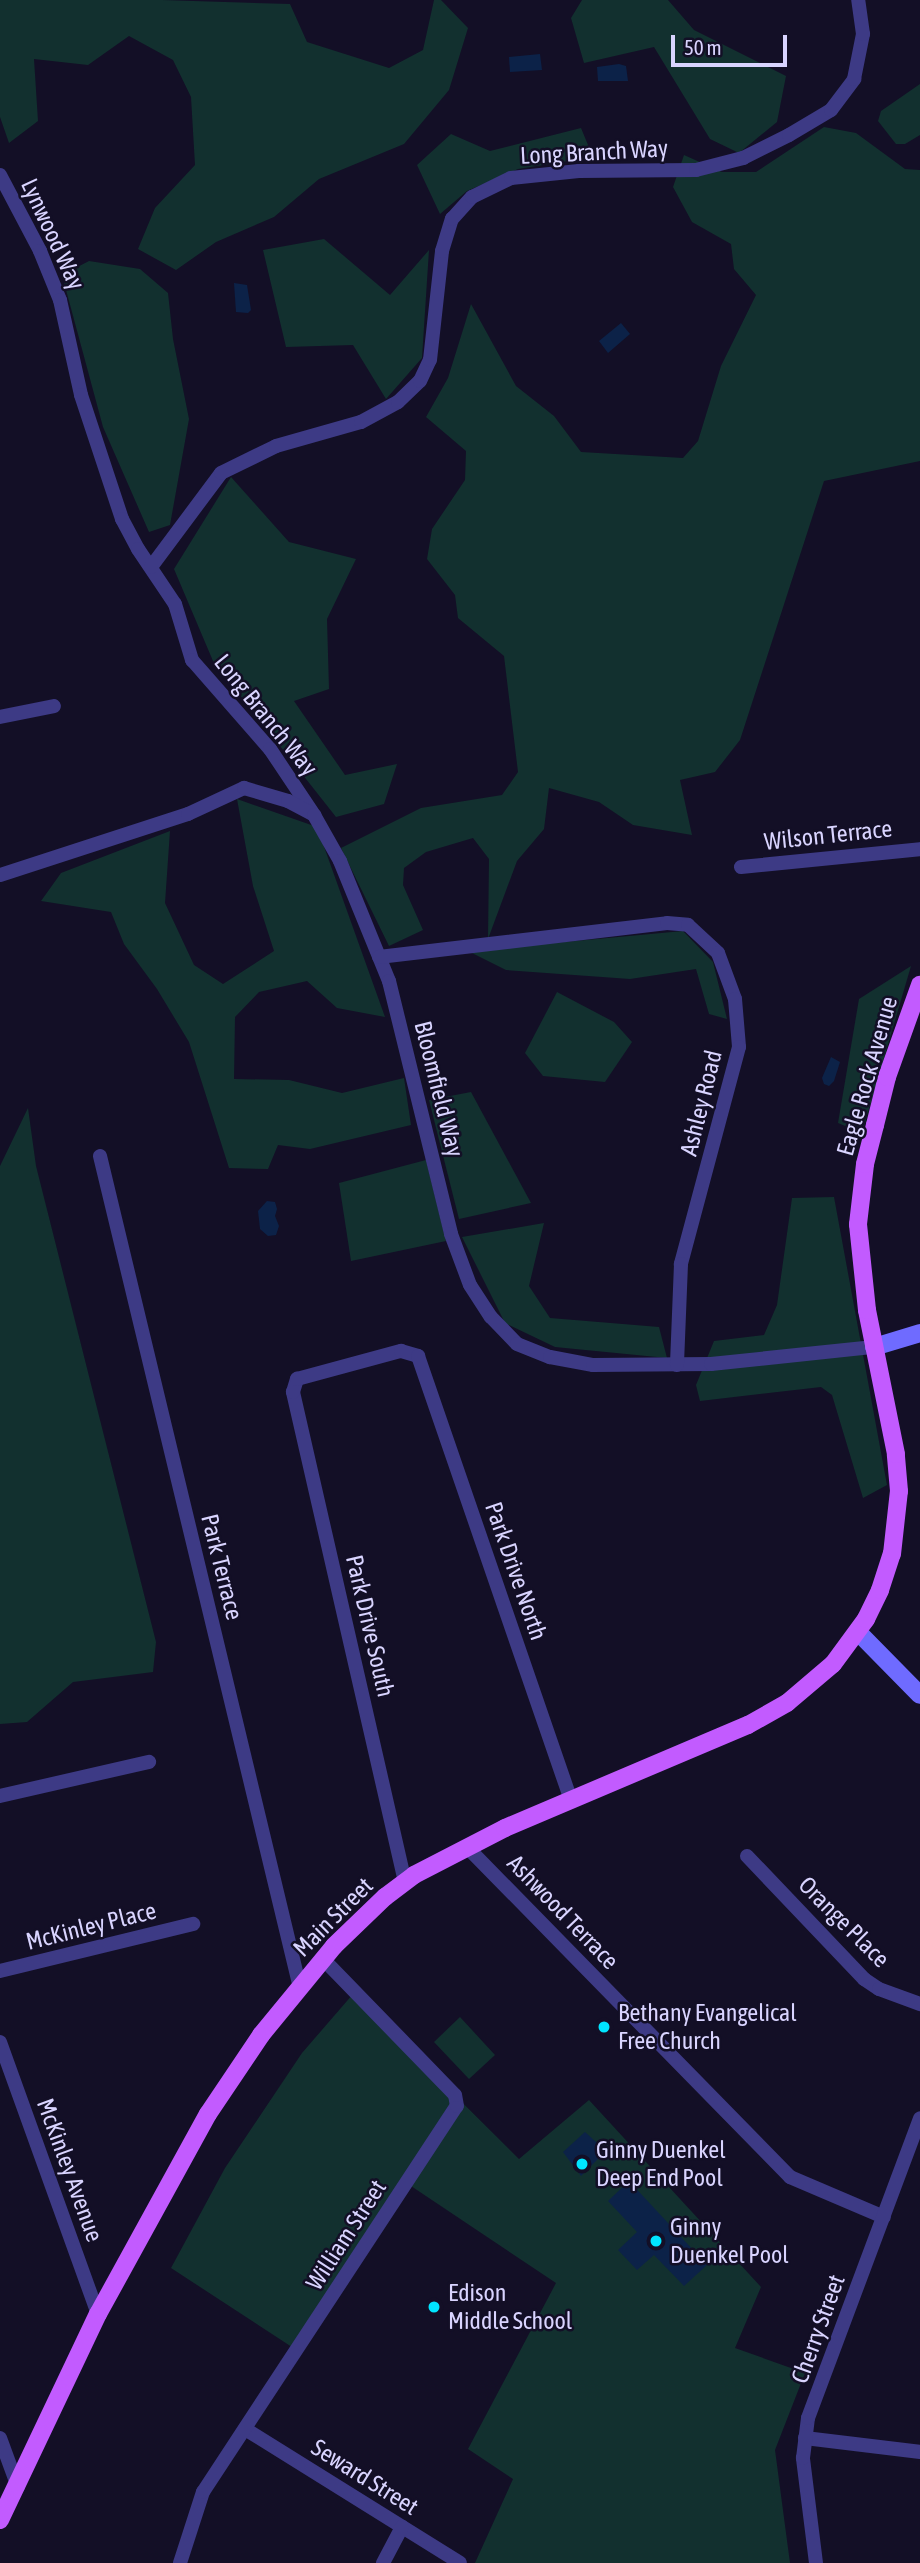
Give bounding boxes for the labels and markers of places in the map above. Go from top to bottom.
place label: Bethany Evangelical Free Church [618,1999,796,2055]
marker: Bethany Evangelical Free Church [596,2019,612,2035]
place label: Ginny Duenkel Deep End Pool [596,2136,726,2192]
marker: Ginny Duenkel Deep End Pool [574,2156,590,2172]
place label: Ginny Duenkel Pool [670,2213,789,2269]
marker: Ginny Duenkel Pool [648,2233,664,2249]
place label: Edison Middle School [448,2279,572,2335]
marker: Edison Middle School [426,2299,442,2315]

